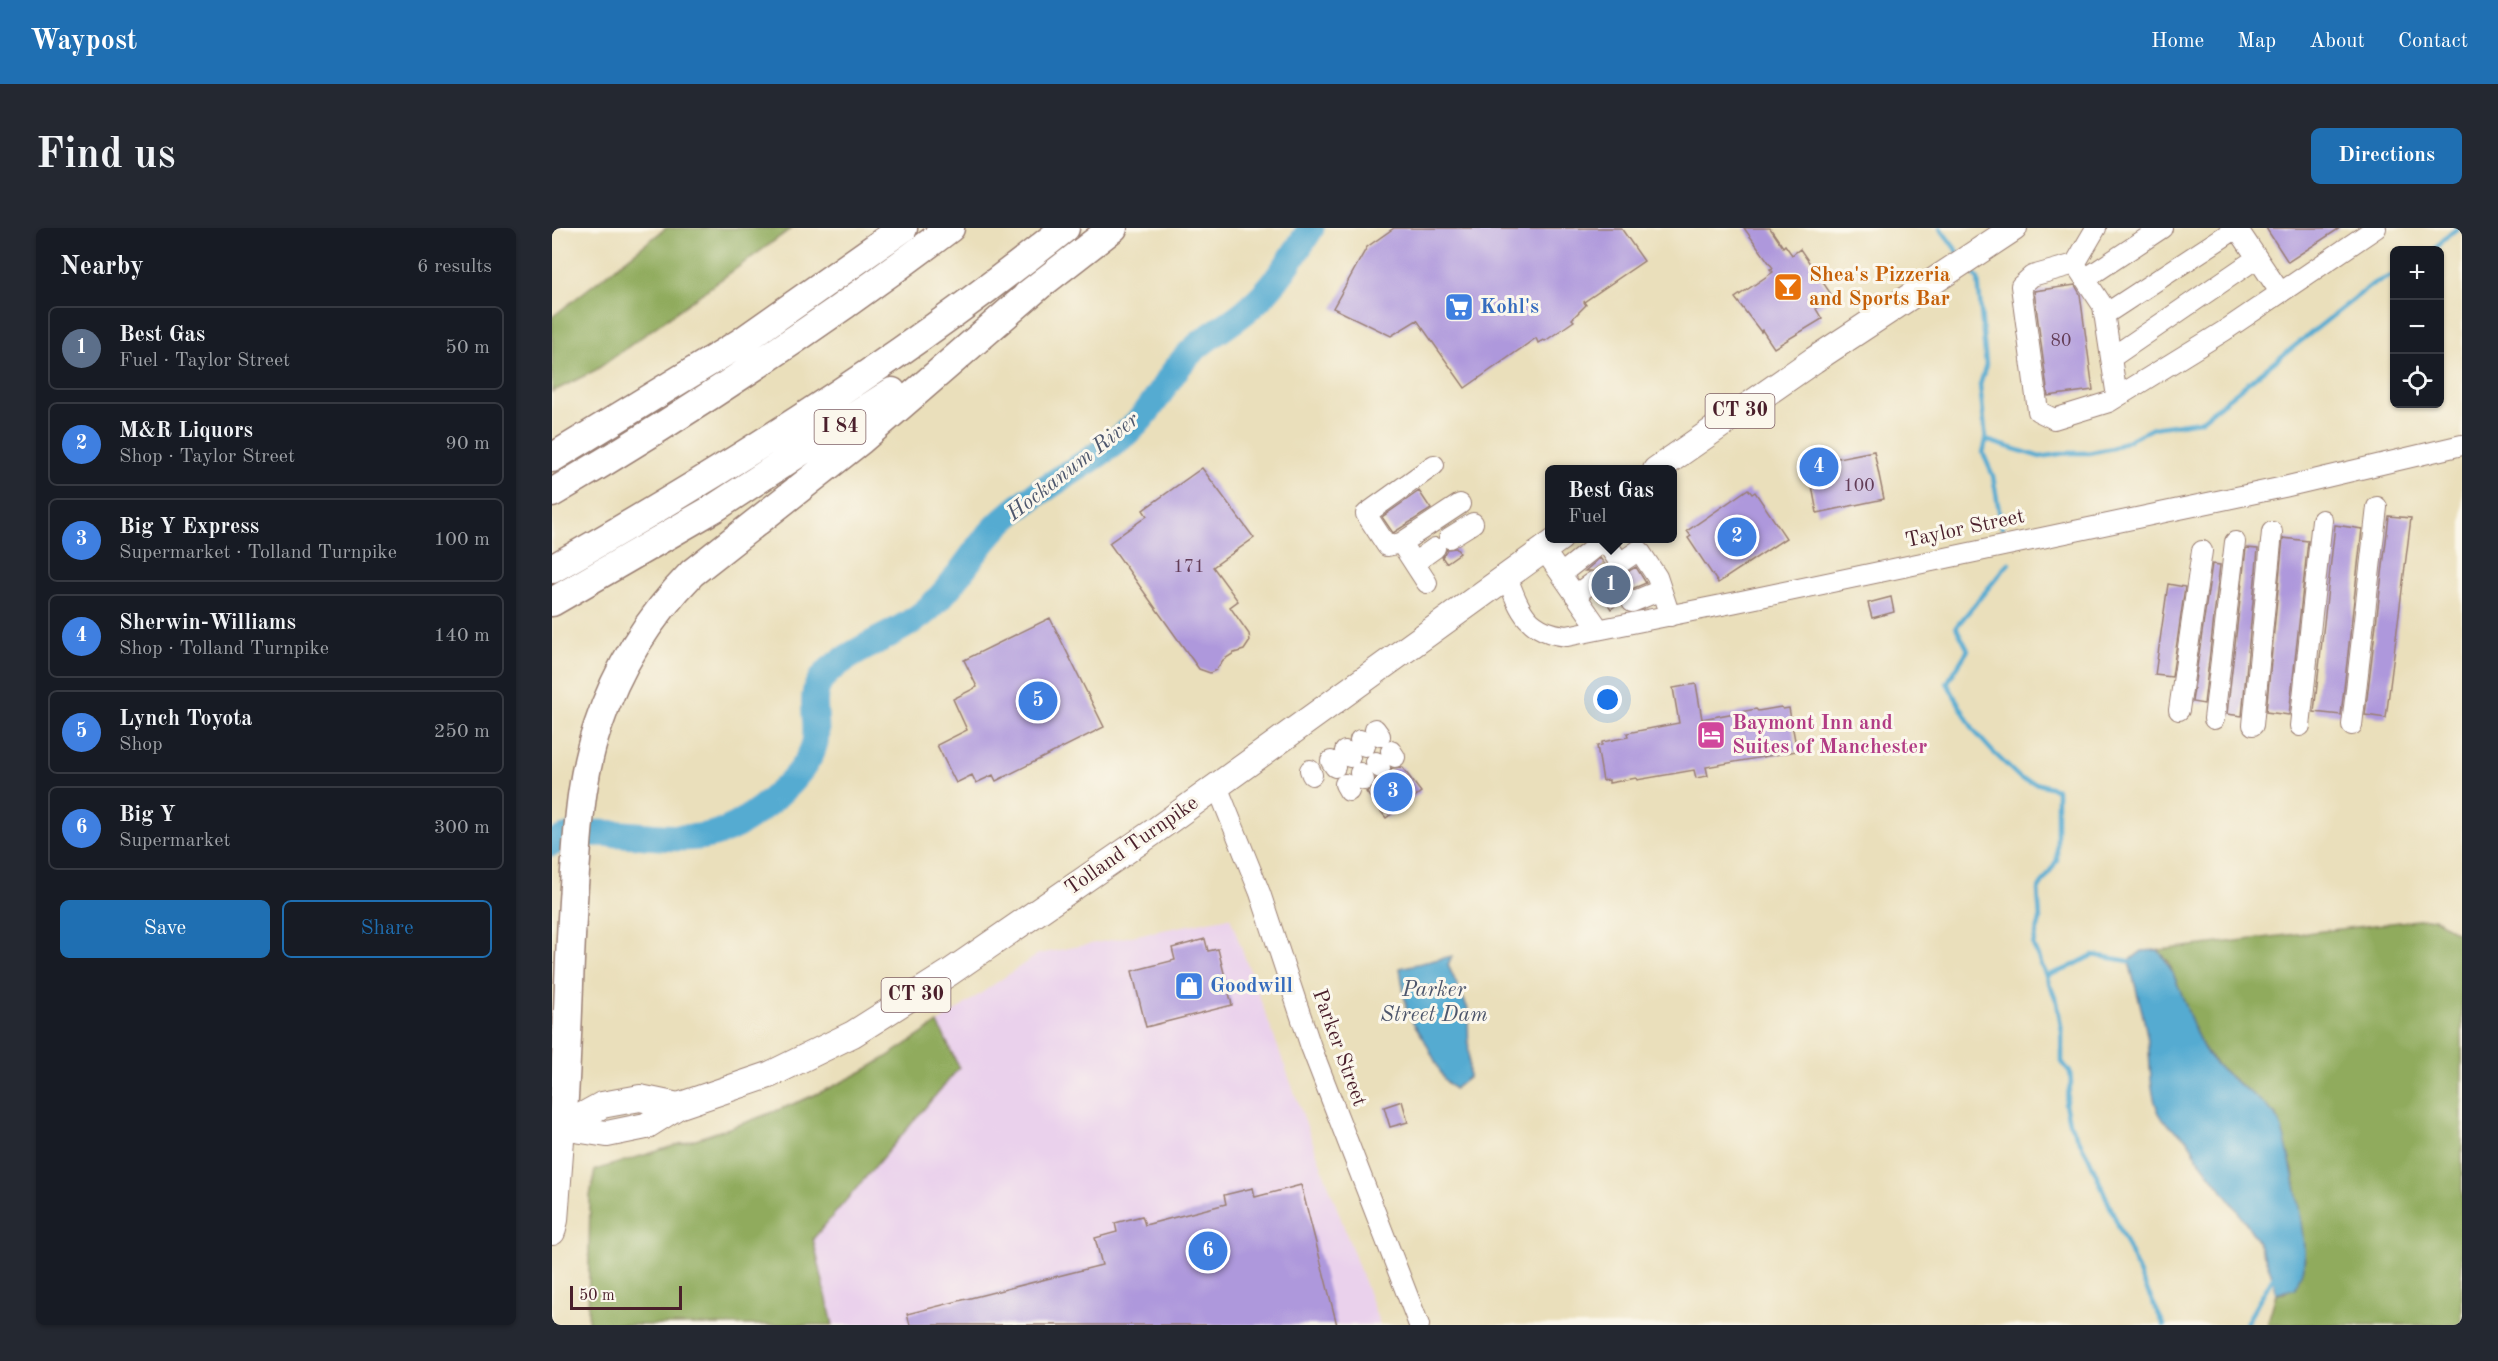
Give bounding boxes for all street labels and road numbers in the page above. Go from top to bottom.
road number: CT 30 [1706,394,1774,428]
road number: I 84 [814,410,866,444]
street label: Taylor Street [1903,506,2027,552]
street label: Tolland Turnpike [1062,792,1202,900]
road number: CT 30 [882,978,950,1012]
street label: Parker Street [1308,987,1370,1109]

